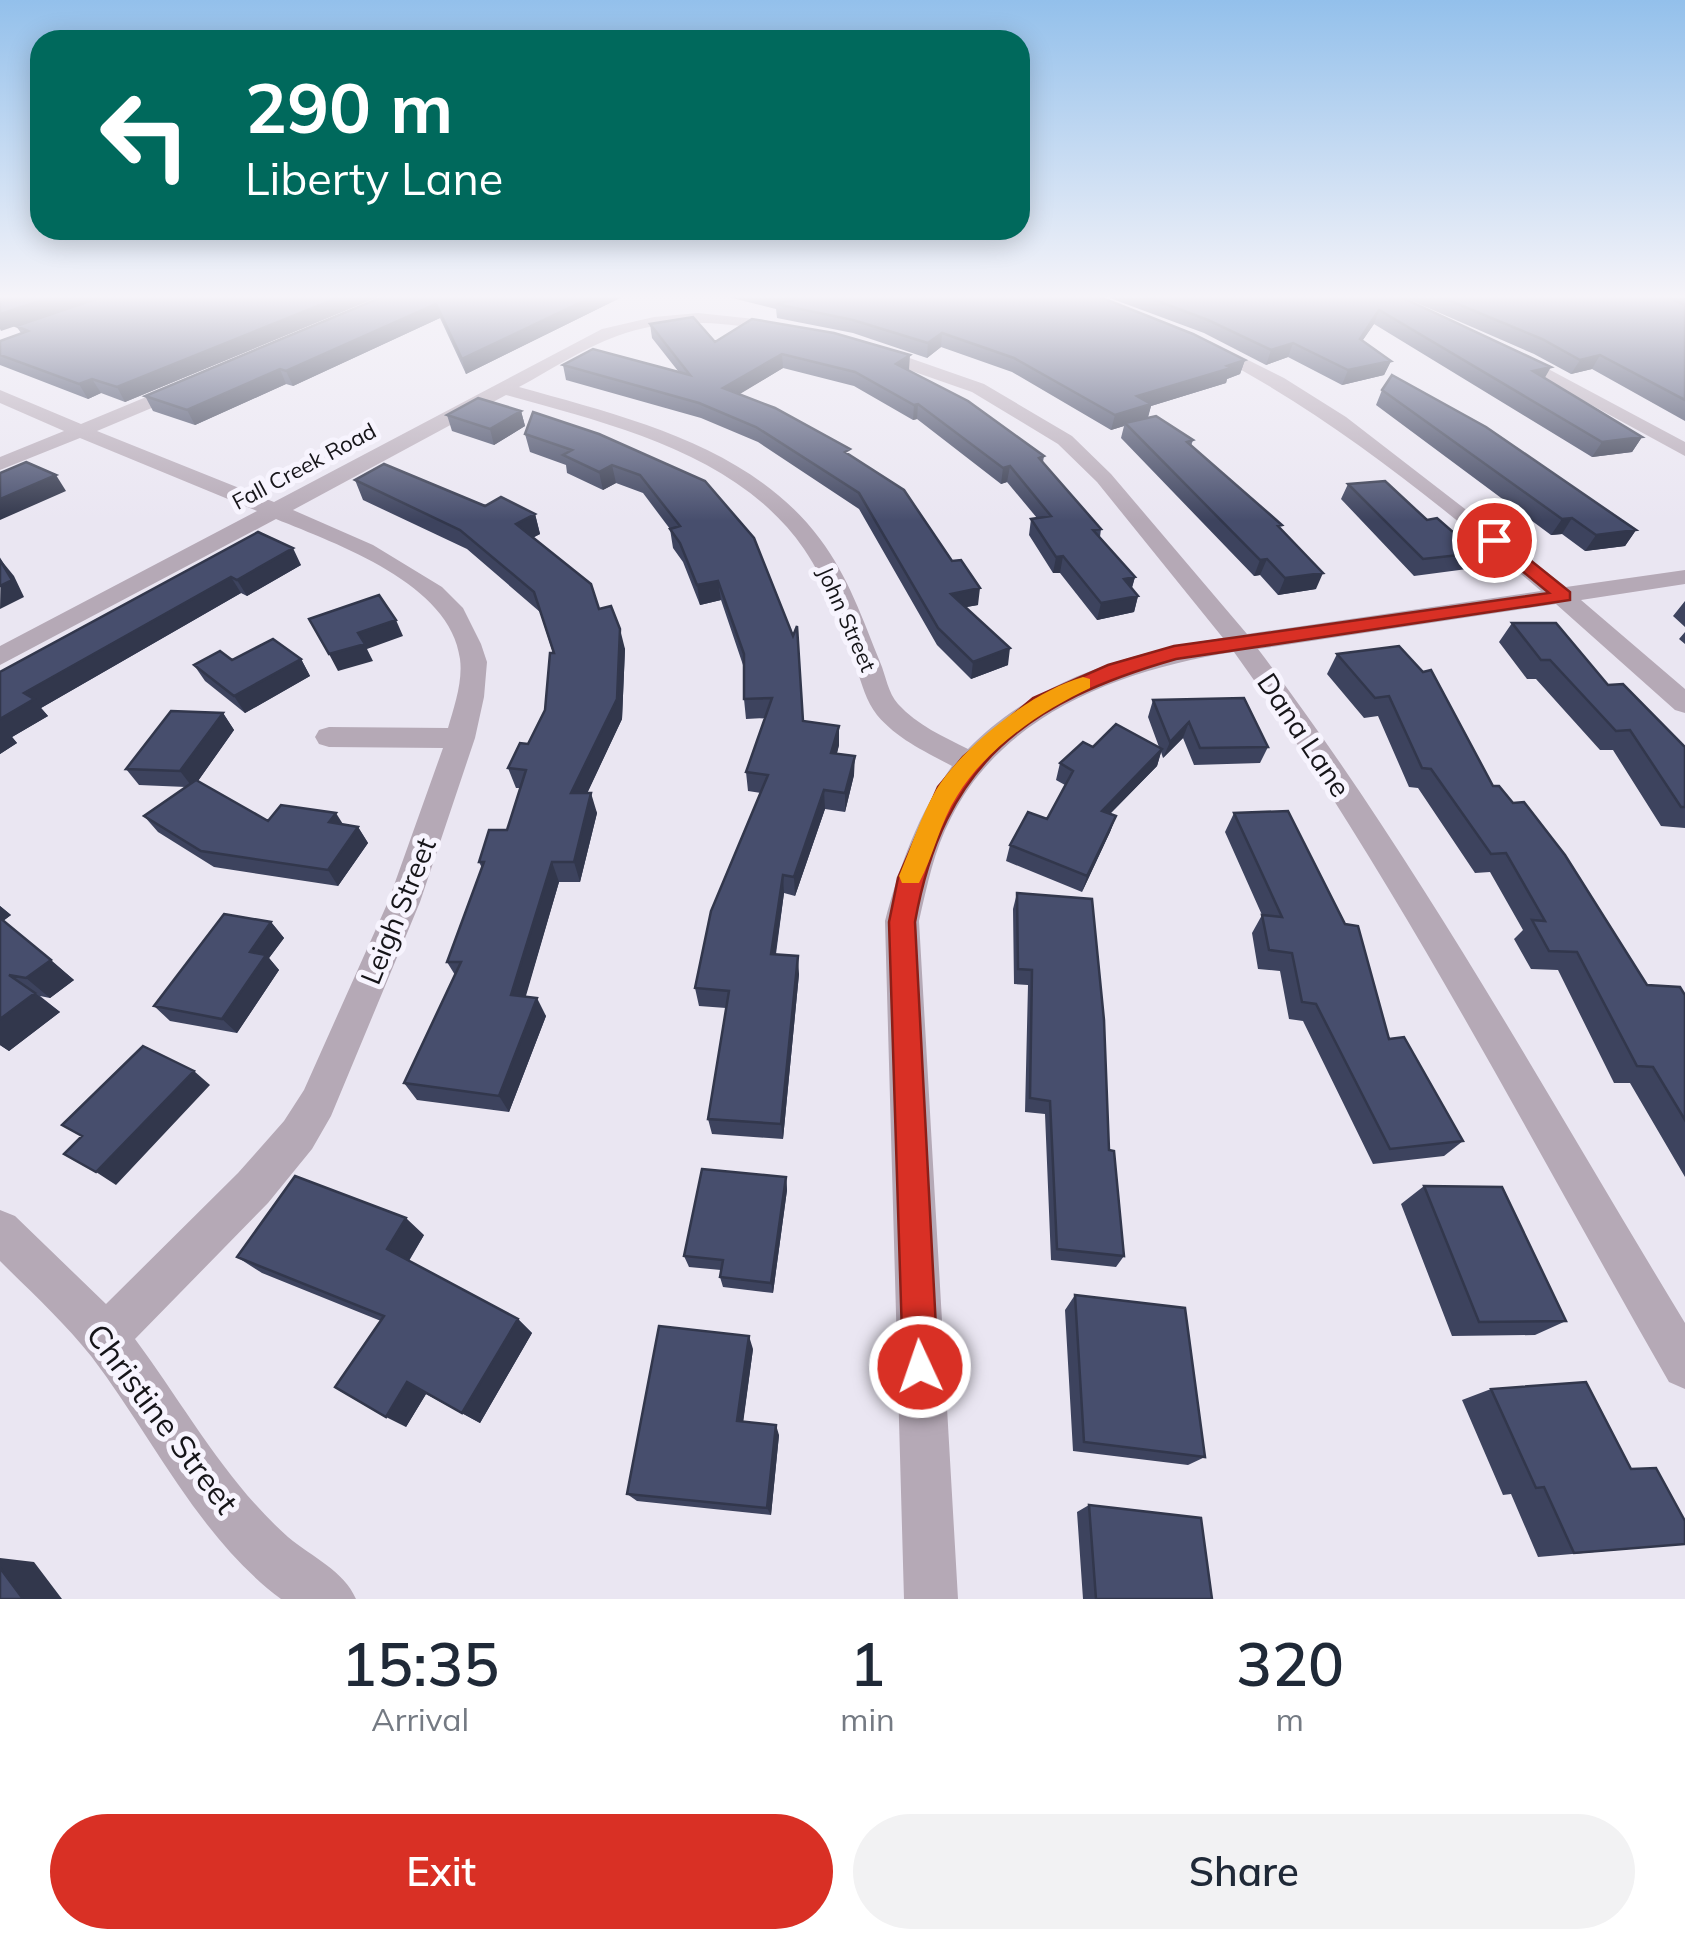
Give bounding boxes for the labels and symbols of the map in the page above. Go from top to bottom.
street label: Fall Creek Road [227,416,381,516]
pin [1452,498,1537,583]
street label: John Street [811,562,883,676]
street label: Dana Lane [1250,666,1359,803]
street label: Leigh Street [352,832,443,989]
position arrow [868,1315,972,1419]
street label: Christine Street [78,1316,247,1521]

